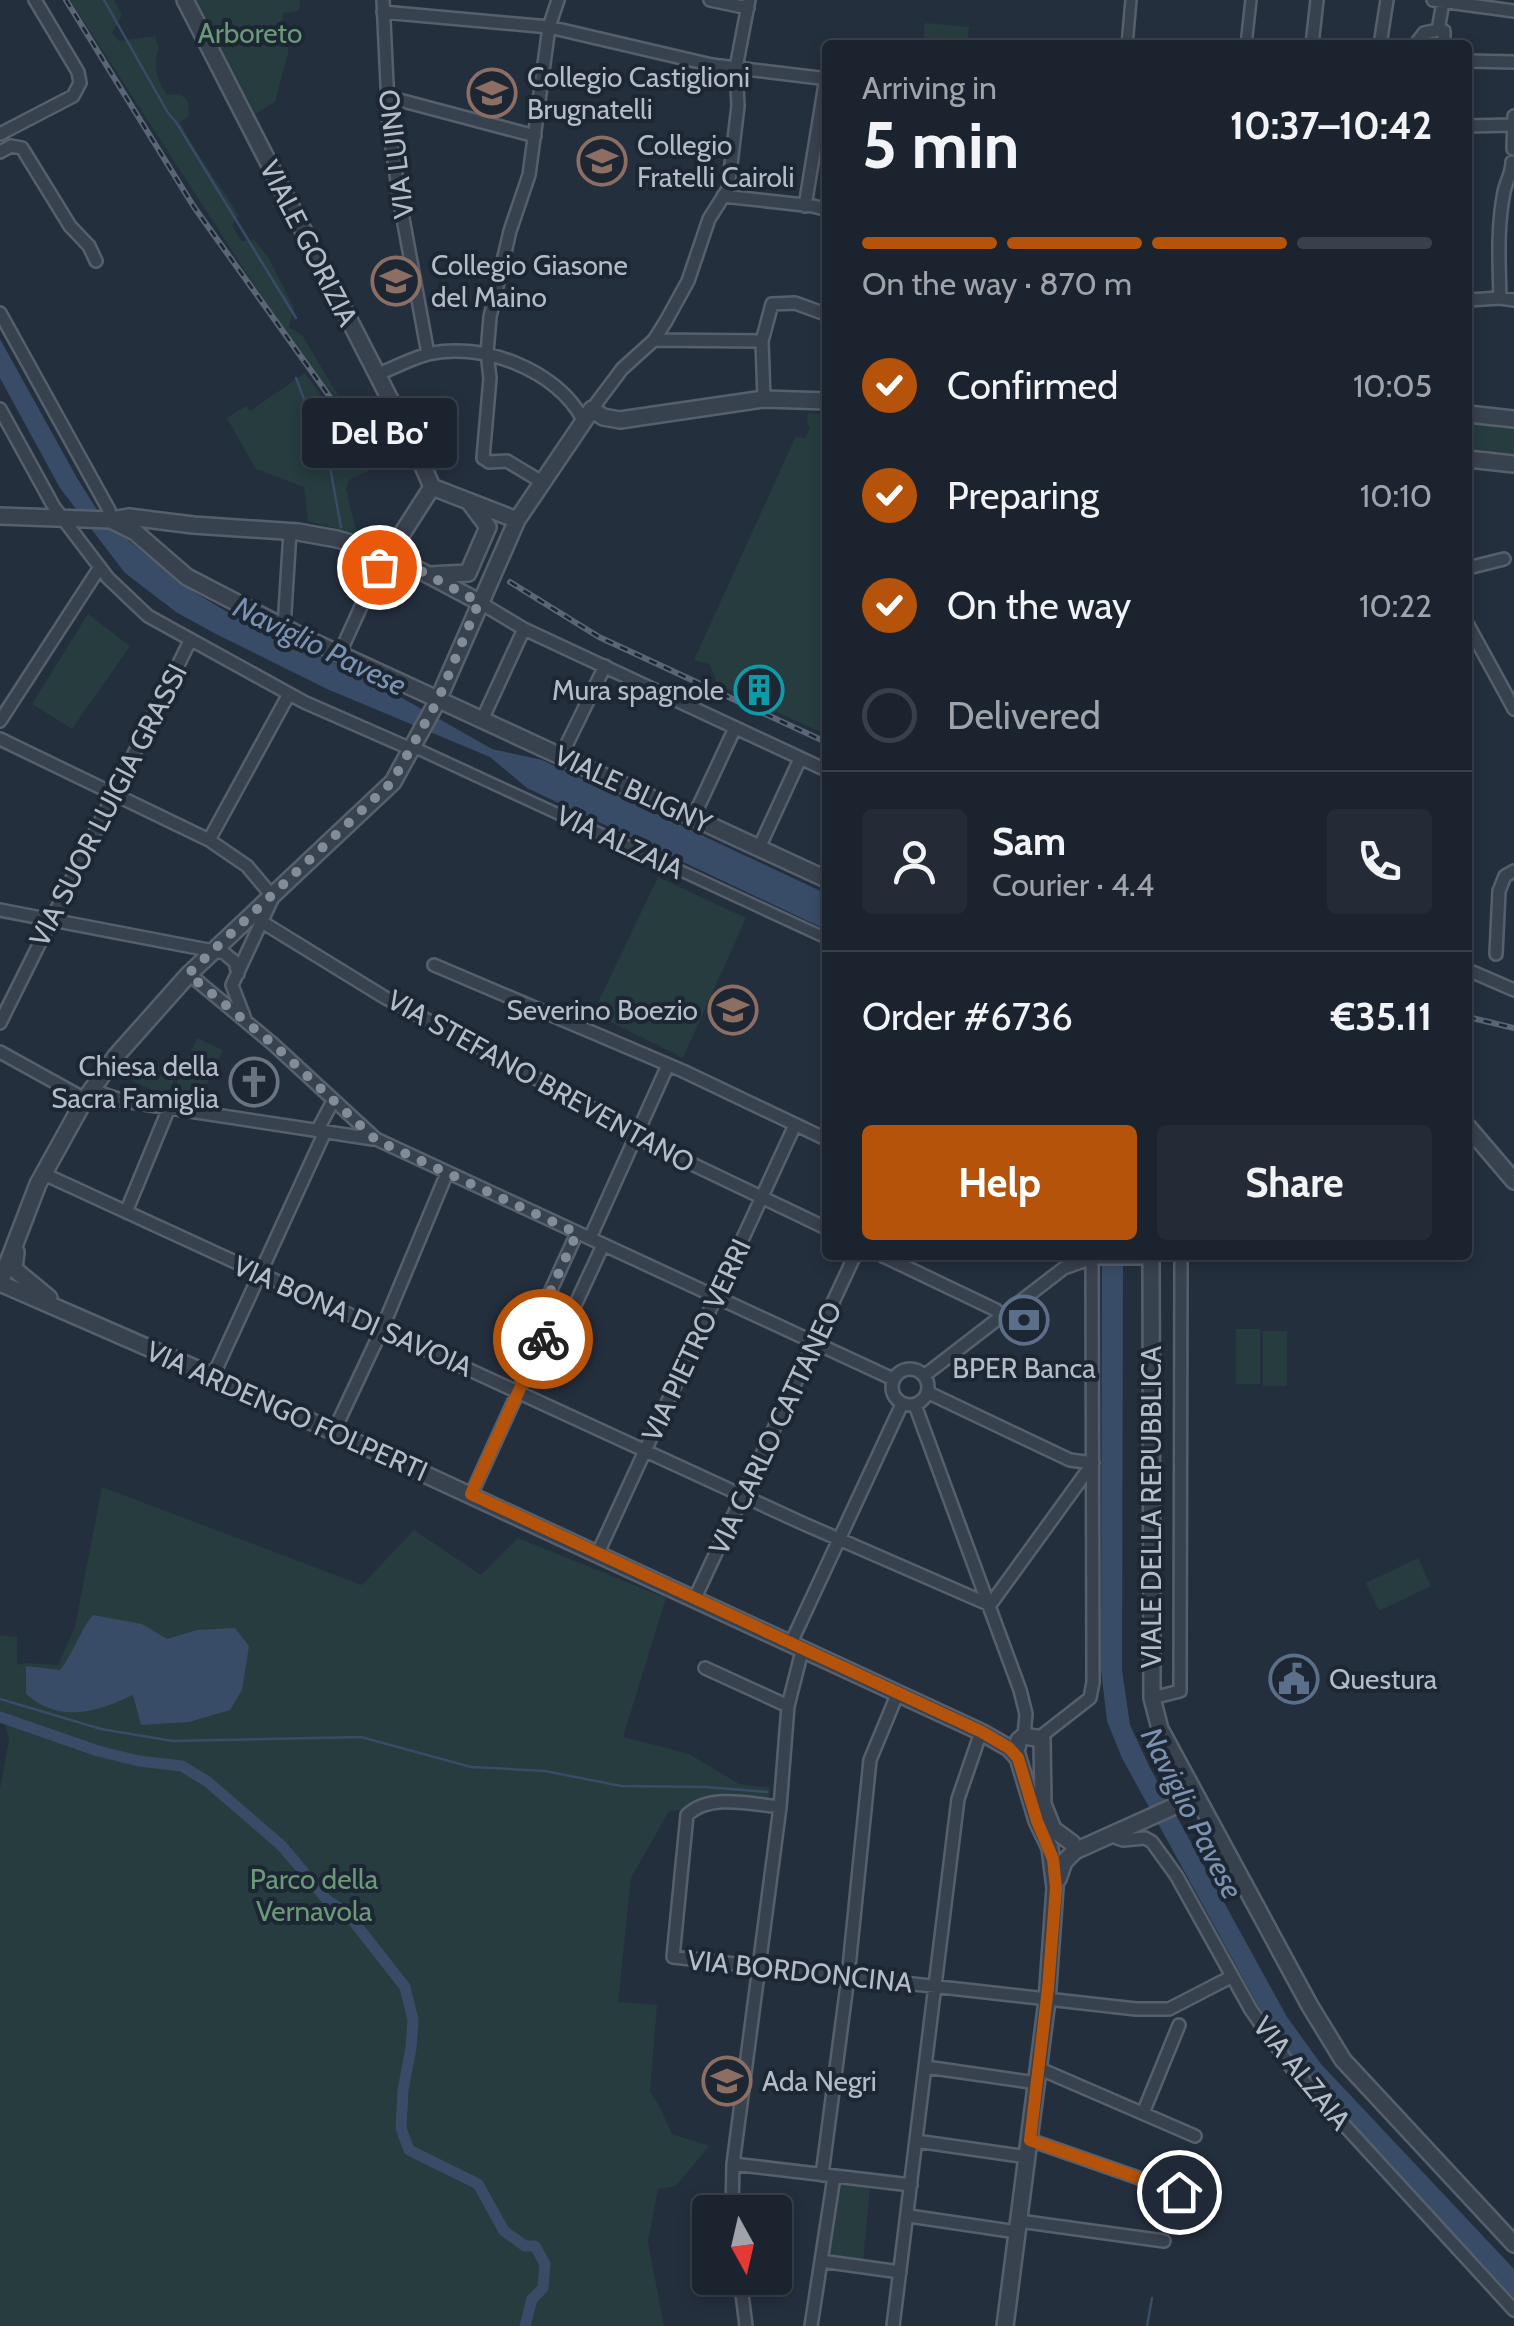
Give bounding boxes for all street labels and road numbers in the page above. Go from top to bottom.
street label: VIA LUINO [371,87,421,221]
street label: VIALE GORIZIA [253,154,366,332]
street label: VIA SUOR LUIGIA GRASSI [22,658,194,952]
street label: VIALE BLIGNY [549,738,718,841]
street label: VIA ALZAIA [551,798,690,886]
street label: VIA STEFANO BREVENTANO [381,982,701,1180]
street label: VIA PIETRO VERRI [634,1233,758,1447]
street label: VIA BONA DI SAVOIA [228,1248,478,1384]
street label: VIA CARLO CATTANEO [701,1296,849,1560]
street label: VIA ARDENGO FOLPERTI [141,1334,433,1488]
street label: VIALE DELLA REPUBBLICA [1134,1345,1168,1668]
street label: VIA BORDONCINA [686,1942,915,2000]
street label: VIA ALZAIA [1246,2009,1358,2137]

